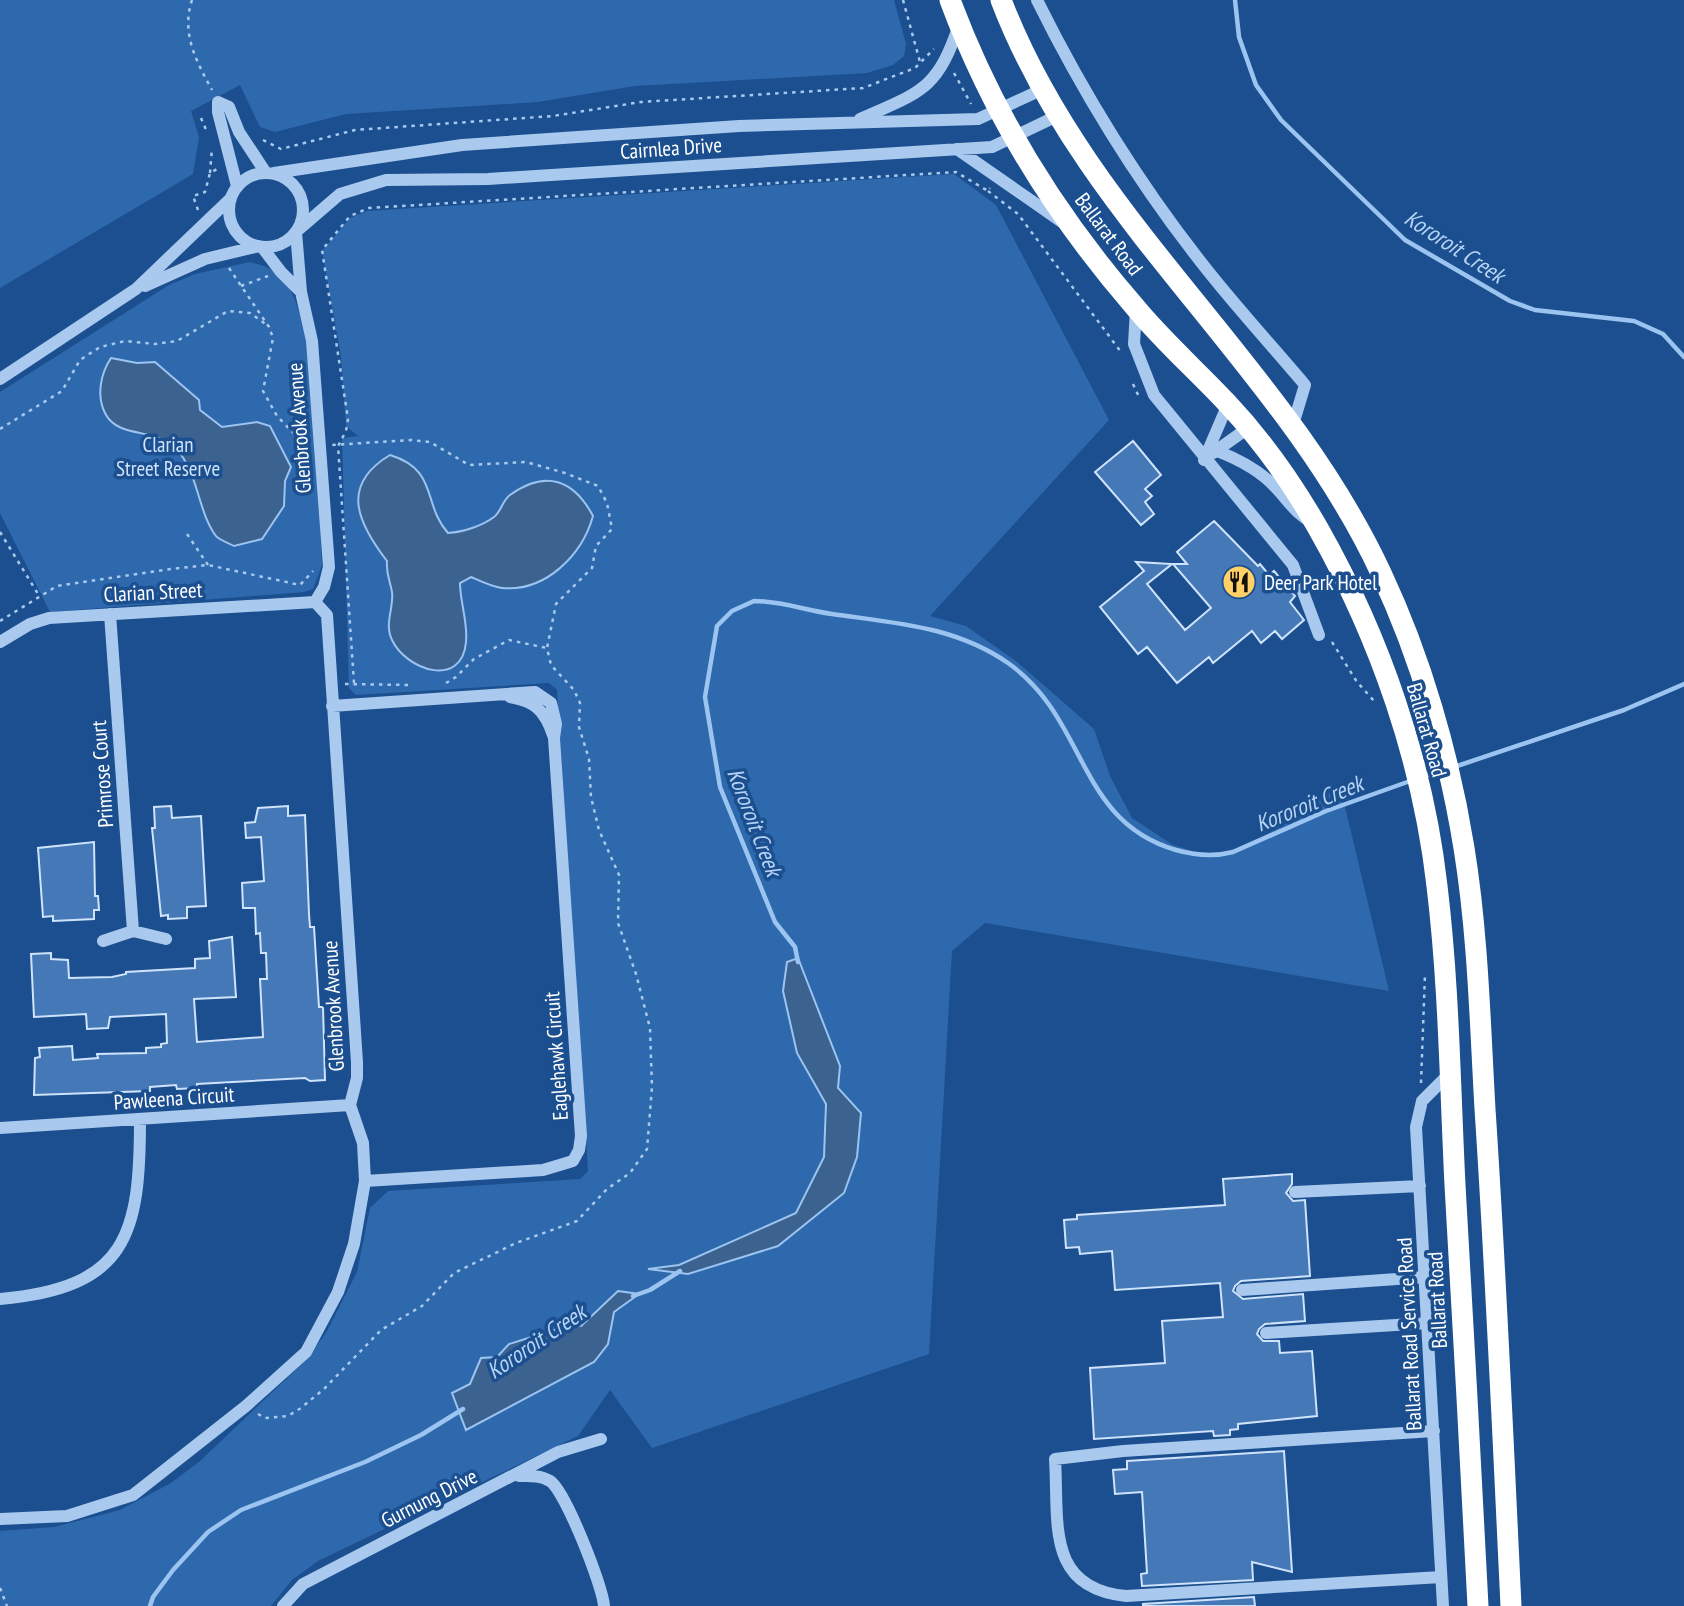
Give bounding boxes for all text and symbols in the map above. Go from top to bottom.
street label: Cairnlea Drive [619,131,723,165]
street label: Ballarat Road [1069,187,1149,281]
water label: Kororoit Creek [1400,203,1513,291]
street label: Glenbrook Avenue [281,362,317,494]
park label: Clarian Street Reserve [116,431,220,482]
restaurant icon: Deer Park Hotel [1220,563,1258,601]
place label: Deer Park Hotel [1264,569,1377,596]
street label: Clarian Street [103,576,203,608]
street label: Ballarat Road [1401,680,1453,780]
street label: Primrose Court [85,719,119,828]
water label: Kororoit Creek [721,764,790,883]
water label: Kororoit Creek [1251,767,1370,838]
street label: Glenbrook Avenue [316,940,350,1072]
street label: Eaglehawk Circuit [538,990,574,1121]
street label: Pawleena Circuit [113,1080,235,1116]
street label: Ballarat Road Service Road [1390,1237,1428,1431]
street label: Ballarat Road [1421,1251,1453,1349]
water label: Kororoit Creek [481,1296,594,1385]
street label: Gurnung Drive [376,1462,482,1534]

